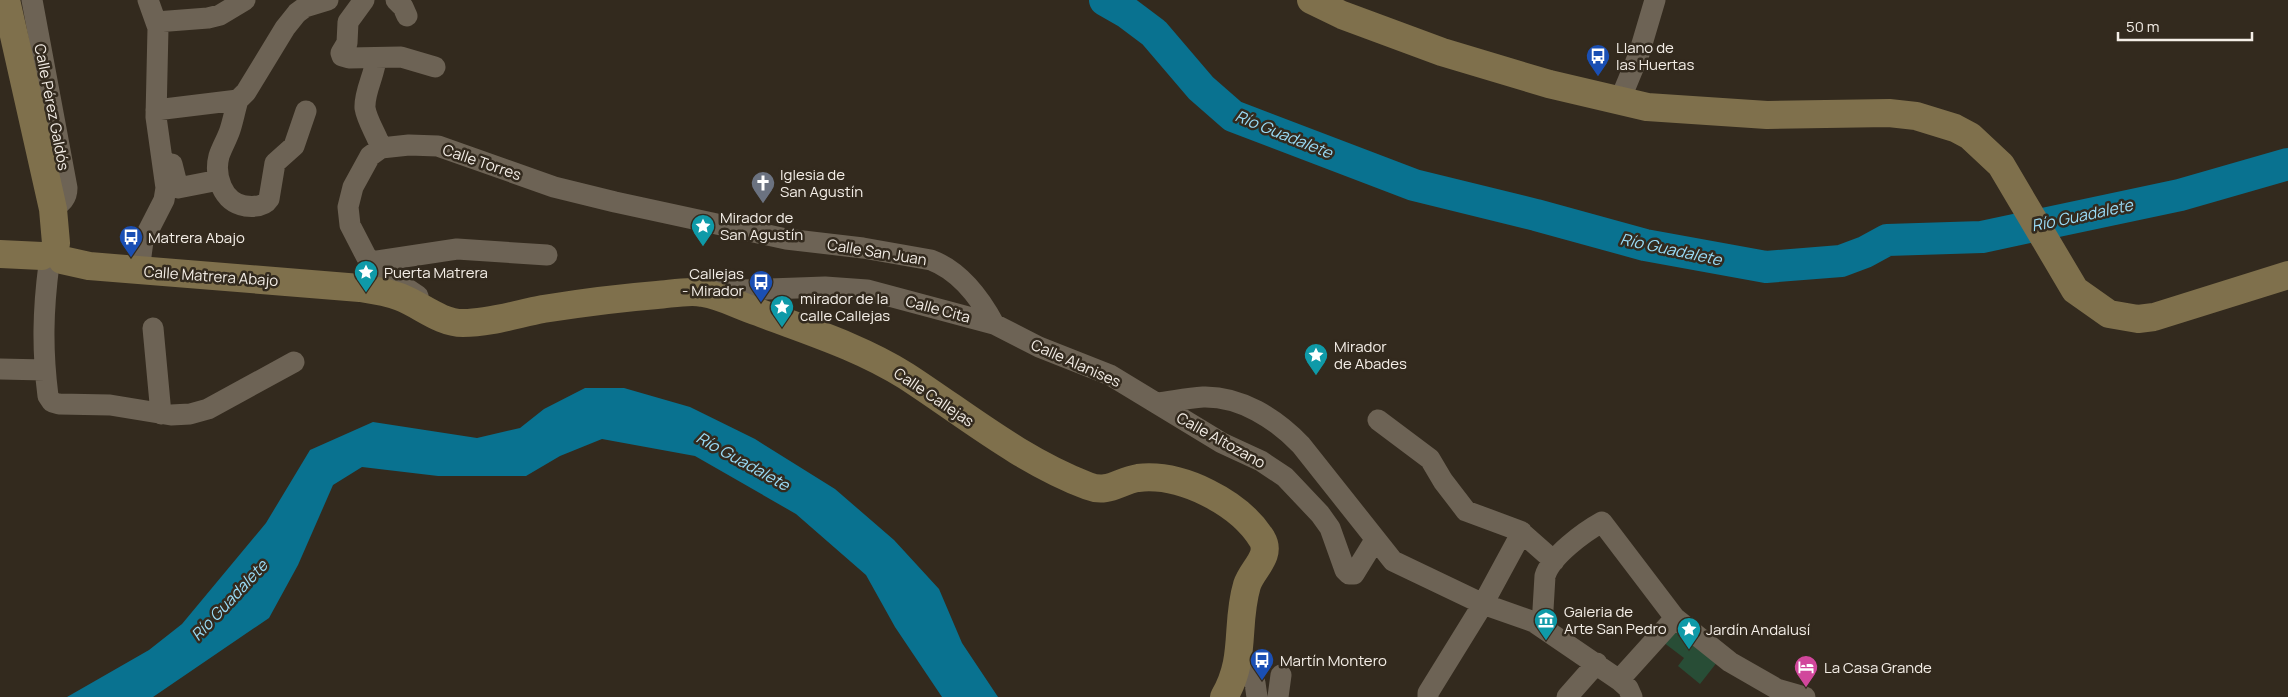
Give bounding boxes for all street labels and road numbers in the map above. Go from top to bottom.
street label: Calle Pérez Galdós [29,42,75,172]
street label: Calle Torres [440,139,524,185]
street label: Calle San Juan [826,234,928,270]
street label: Calle Matrera Abajo [143,261,279,291]
street label: Calle Cita [903,290,973,328]
street label: Calle Alanises [1028,334,1124,392]
street label: Calle Callejas [890,362,978,432]
street label: Calle Altozano [1173,407,1269,473]

